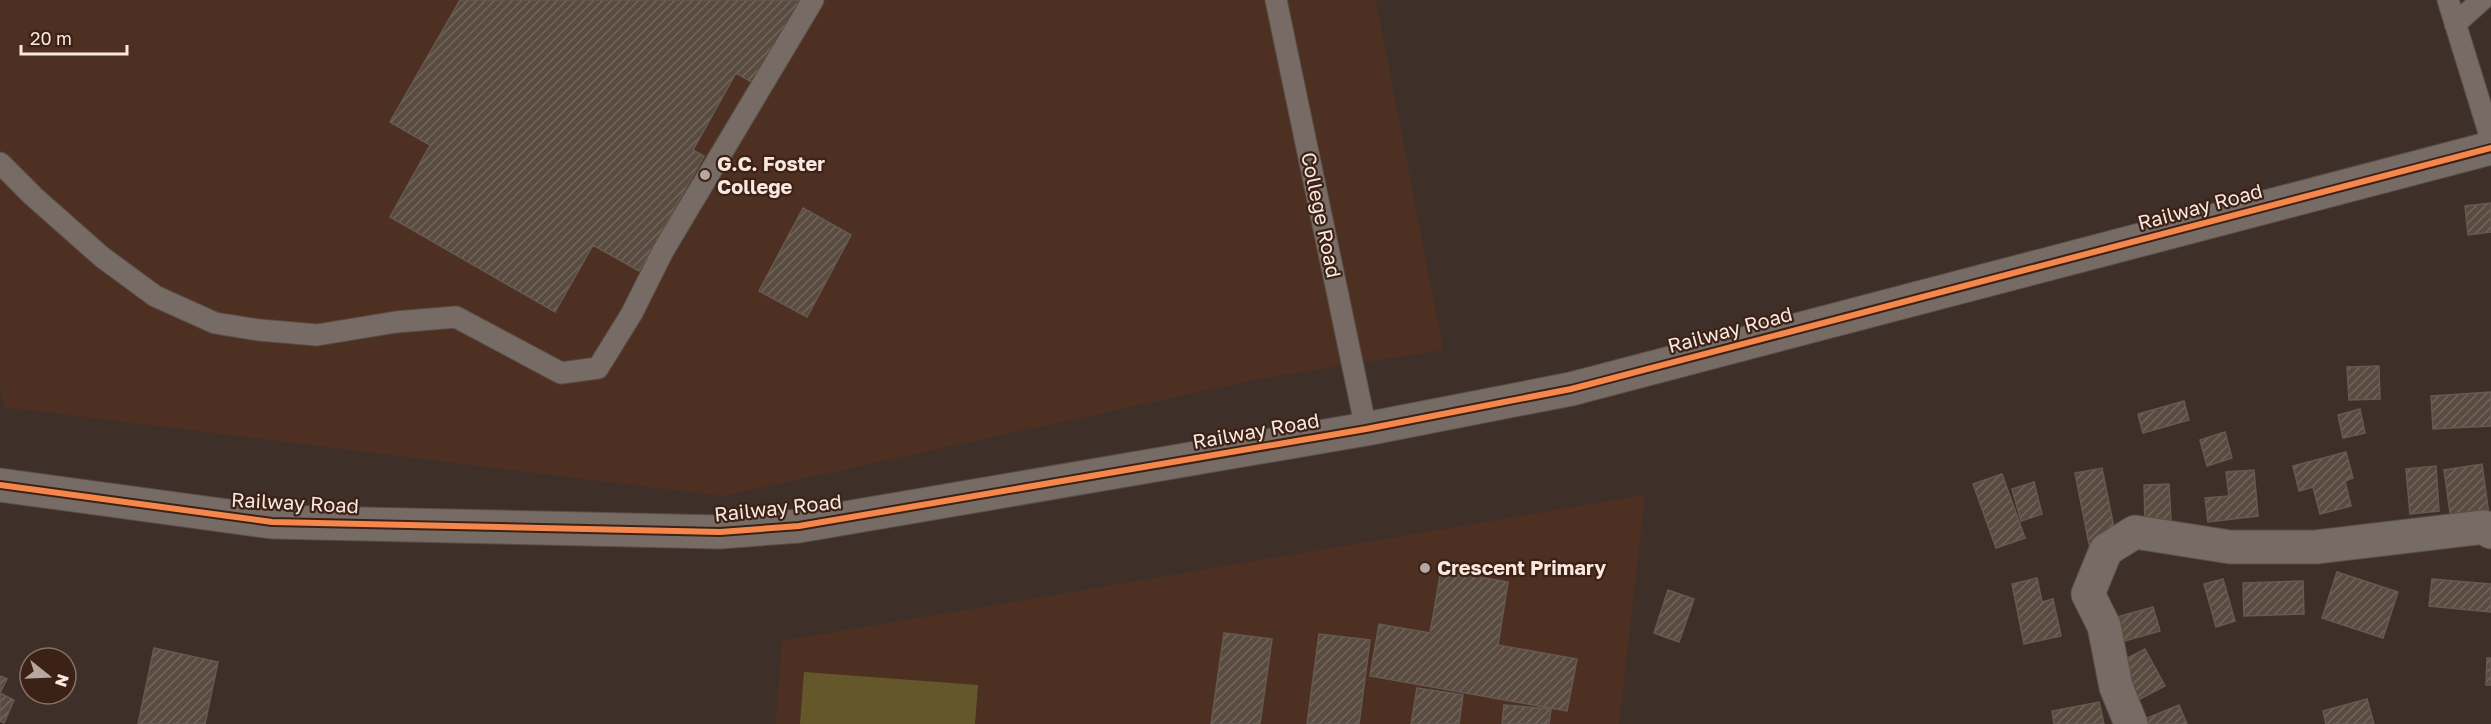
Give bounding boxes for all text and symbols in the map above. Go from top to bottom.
scale bar [21,18,128,56]
text: 20 m [30,27,72,49]
street label: College Road [1297,150,1347,280]
place label: G.C. Foster College [717,151,825,198]
marker: G.C. Foster College [698,168,712,182]
street label: Railway Road [2135,178,2265,234]
street label: Railway Road [1665,301,1795,357]
street label: Railway Road [1191,407,1321,453]
street label: Railway Road [230,487,360,517]
street label: Railway Road [713,488,843,526]
place label: Crescent Primary [1437,555,1606,579]
marker: Crescent Primary [1418,561,1432,575]
north arrow [18,646,78,706]
text: N [51,672,74,690]

